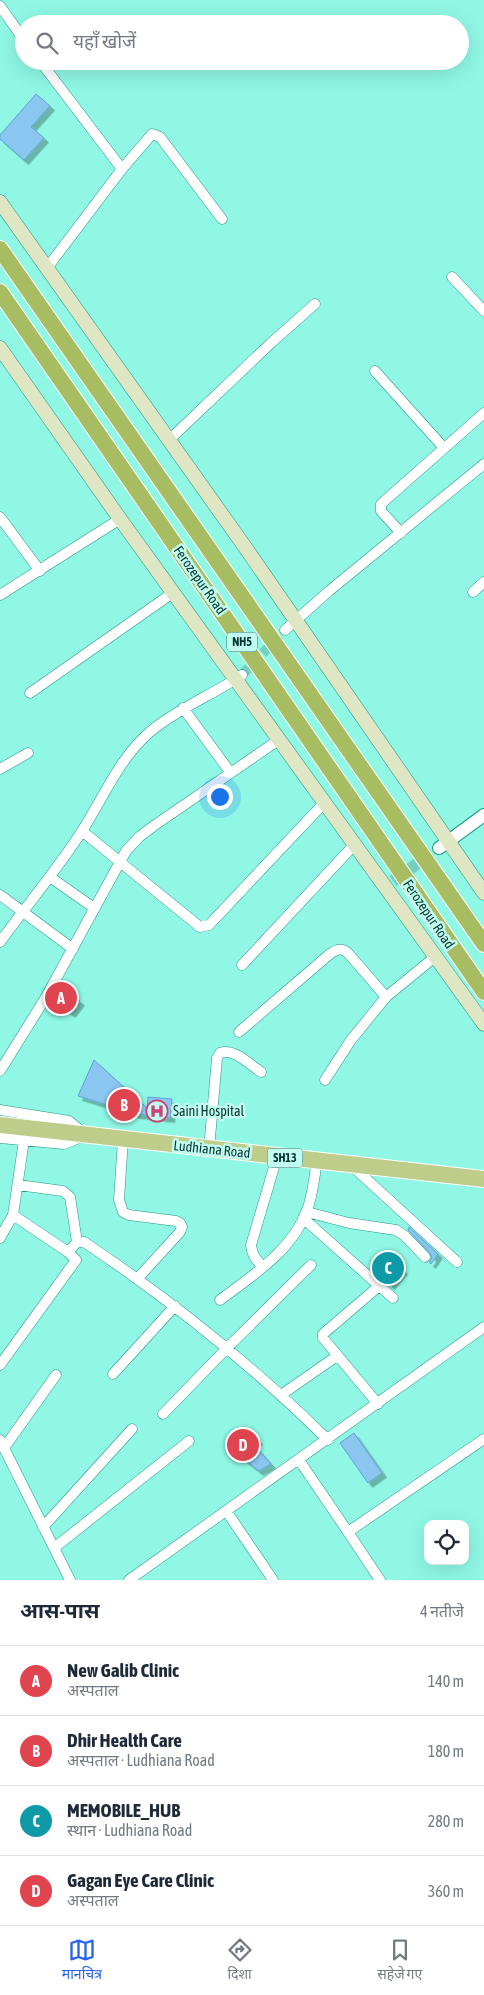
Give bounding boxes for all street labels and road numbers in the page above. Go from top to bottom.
street label: Ferozepur Road [171,543,229,617]
road number: NH5 [227,632,257,652]
street label: Ferozepur Road [400,876,458,952]
street label: Ludhiana Road [173,1137,251,1161]
road number: SH13 [268,1148,302,1168]

